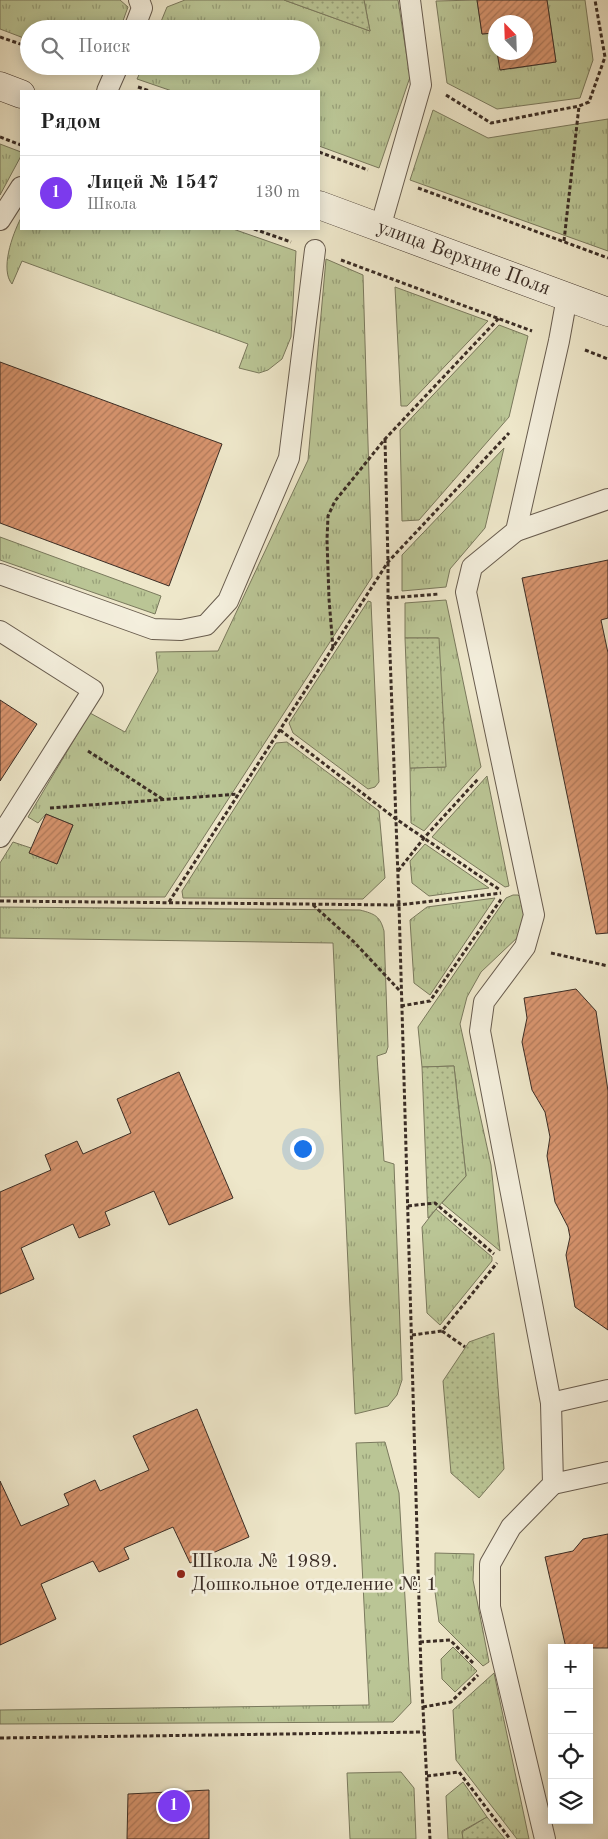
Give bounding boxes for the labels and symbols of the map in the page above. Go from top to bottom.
north arrow [488,15,533,60]
street label: улица Верхние Поля [374,217,553,300]
your location [290,1136,316,1162]
place label: Школа № 1989. Дошкольное отделение № 1 [191,1552,438,1595]
marker: Школа № 1989. Дошкольное отделение № 1 [175,1568,187,1580]
pin: 1 [158,1787,190,1825]

